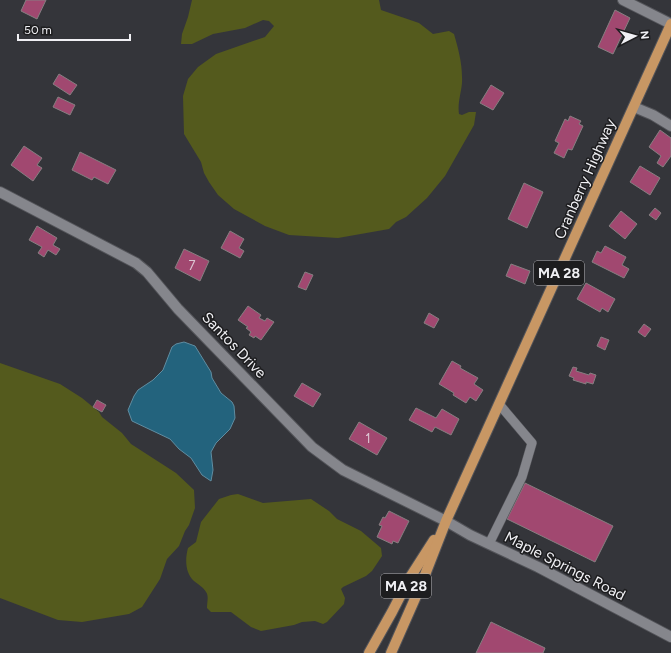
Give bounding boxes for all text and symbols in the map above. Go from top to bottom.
scale bar [18,16,130,42]
north arrow [615,16,655,56]
text: 50 m [24,23,52,37]
text: N [638,30,651,40]
street label: Cranberry Highway [550,116,620,242]
house number: 7 [189,258,196,273]
road number: MA 28 [534,261,584,285]
street label: Santos Drive [198,308,270,382]
house number: 1 [365,431,371,446]
street label: Maple Springs Road [501,528,629,604]
road number: MA 28 [381,574,431,598]

